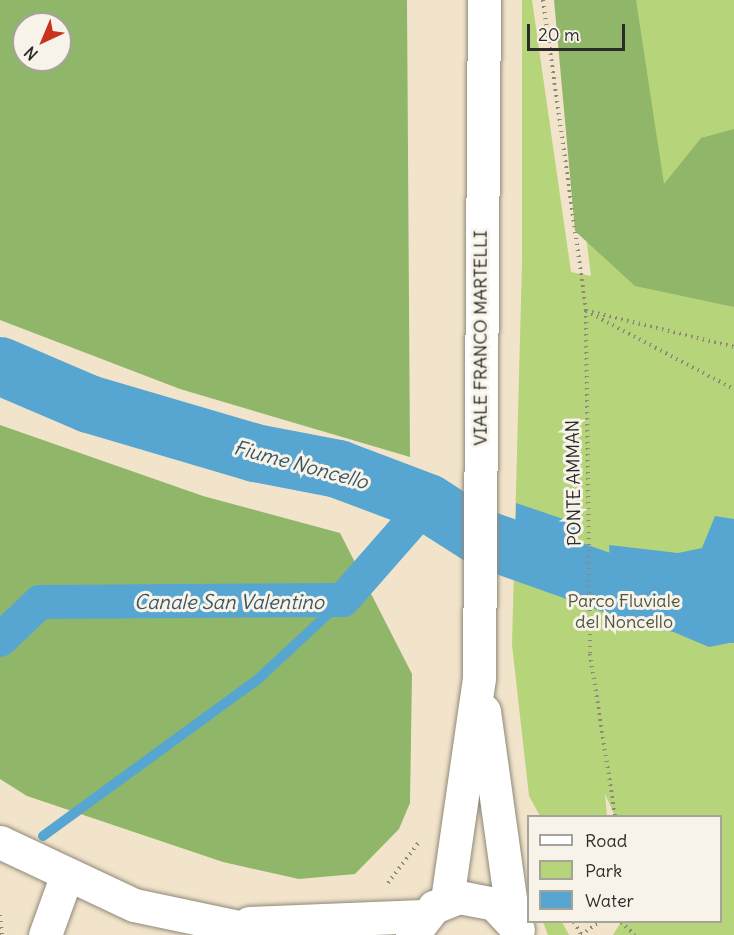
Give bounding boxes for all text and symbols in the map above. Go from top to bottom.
north arrow [12,12,72,72]
scale bar [530,12,628,50]
text: 20 m [538,23,580,46]
text: N [20,42,42,65]
street label: VIALE FRANCO MARTELLI [470,230,492,446]
street label: PONTE AMMAN [562,420,586,546]
water label: Fiume Noncello [231,435,371,493]
water label: Canale San Valentino [134,589,324,613]
park label: Parco Fluviale del Noncello [568,591,680,634]
legend [527,815,722,923]
text: Road [585,829,627,852]
text: Park [585,859,622,882]
text: Water [585,889,634,912]

